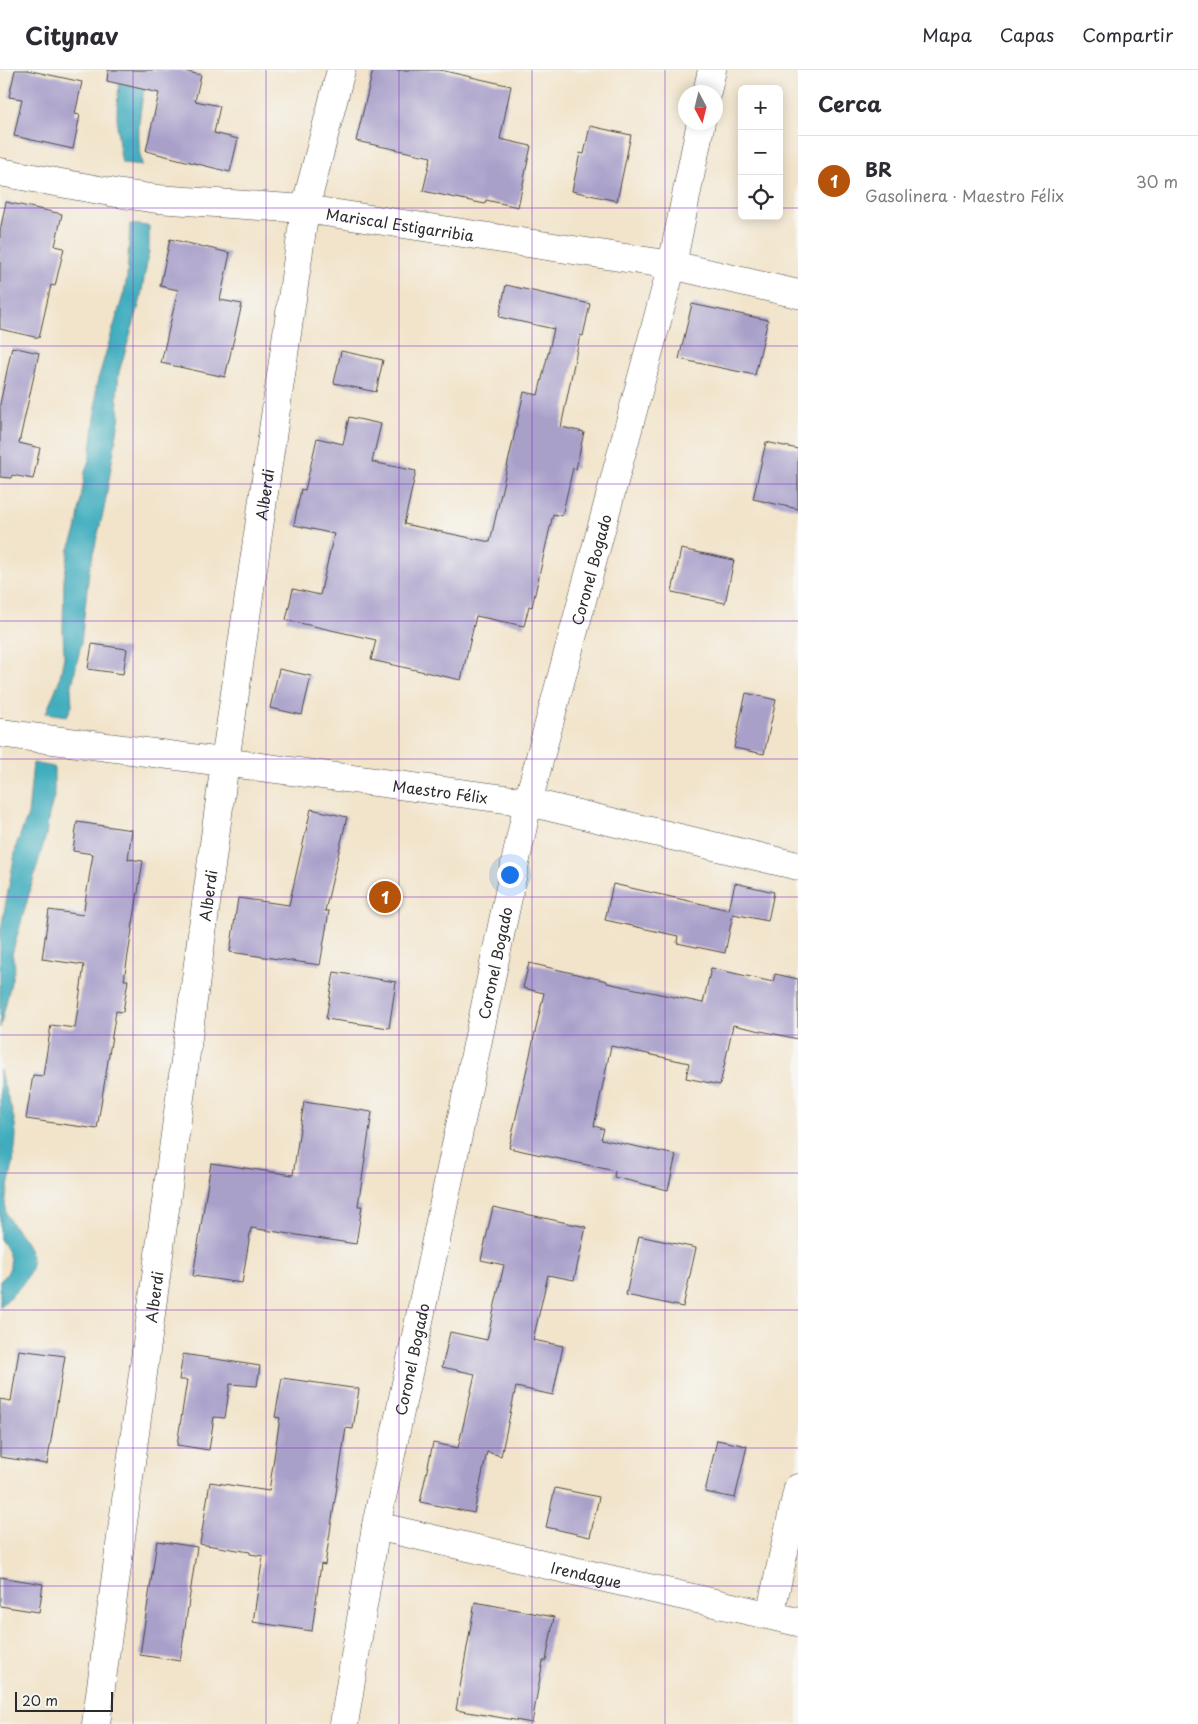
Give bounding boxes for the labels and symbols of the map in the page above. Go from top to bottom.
north arrow [678,85,723,130]
street label: Mariscal Estigarribia [325,201,477,246]
street label: Alberdi [249,467,279,522]
street label: Coronel Bogado [564,511,616,628]
street label: Maestro Félix [391,773,489,808]
your location [497,862,523,888]
street label: Alberdi [192,868,222,923]
pin: 1 [369,878,401,916]
street label: Coronel Bogado [471,905,517,1021]
street label: Alberdi [138,1270,168,1324]
street label: Coronel Bogado [388,1301,434,1418]
street label: Irendague [549,1555,624,1593]
scale bar [15,1689,112,1712]

